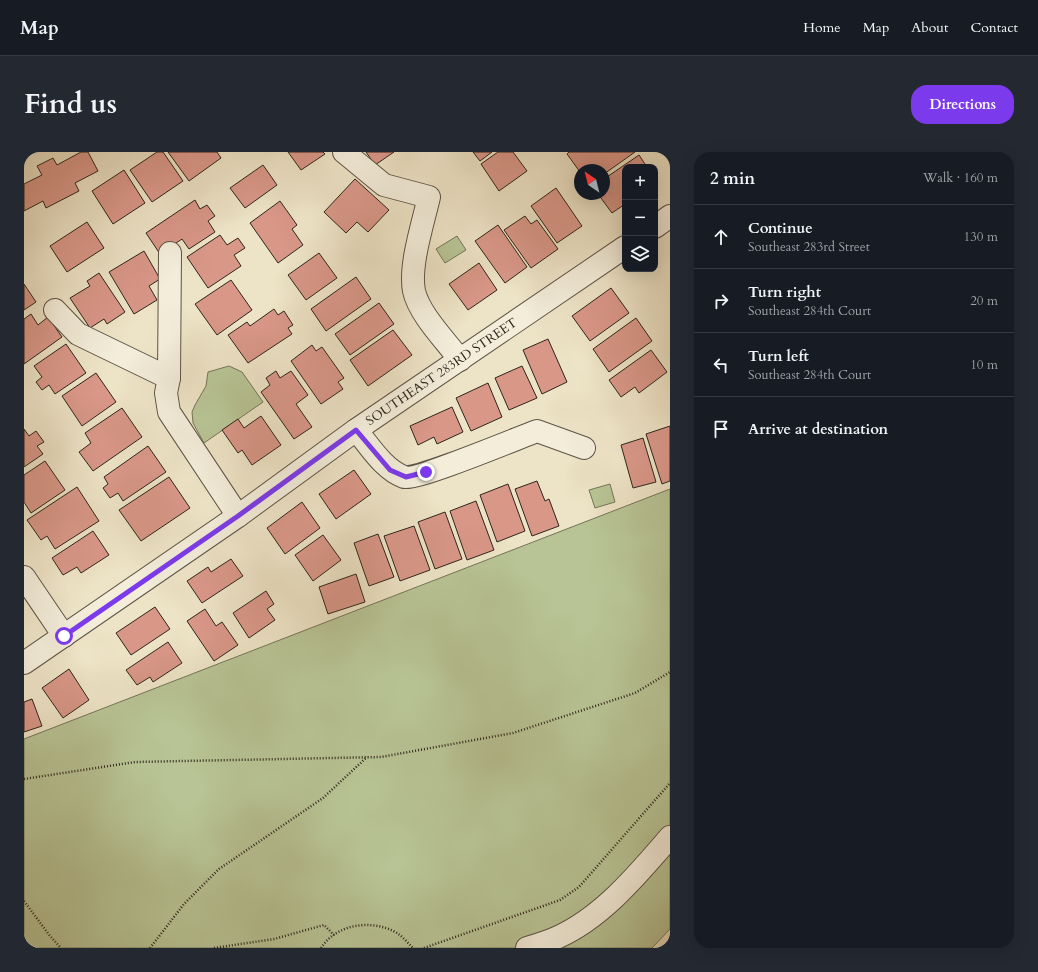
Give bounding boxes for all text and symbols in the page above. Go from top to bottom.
text: Map [20,15,59,41]
text: Home [803,18,841,37]
text: Map [863,18,889,37]
text: About [911,18,948,37]
text: Contact [970,18,1018,37]
text: Find us [24,85,117,123]
button: Directions [911,85,1014,124]
north arrow [574,164,610,200]
map controls [622,164,658,272]
button: + [622,164,658,200]
text: 2 min [710,167,755,190]
text: Walk · 160 m [923,169,998,187]
button: − [622,200,658,236]
text: Continue [748,218,813,238]
icon: ahead [710,226,732,248]
text: 130 m [964,228,998,246]
button: layers [622,236,658,272]
text: Southeast 283rd Street [748,238,870,256]
text: Turn right [748,282,821,302]
icon: right [710,290,732,312]
text: 20 m [970,292,998,310]
text: Southeast 284th Court [748,302,871,320]
street label: SOUTHEAST 283RD STREET [362,314,521,430]
text: Turn left [748,346,809,366]
icon: left [710,354,732,376]
text: 10 m [970,356,998,374]
text: Southeast 284th Court [748,366,871,384]
icon: arrive [710,418,732,440]
text: Arrive at destination [748,419,888,439]
route end [417,463,435,481]
route start [55,627,73,645]

